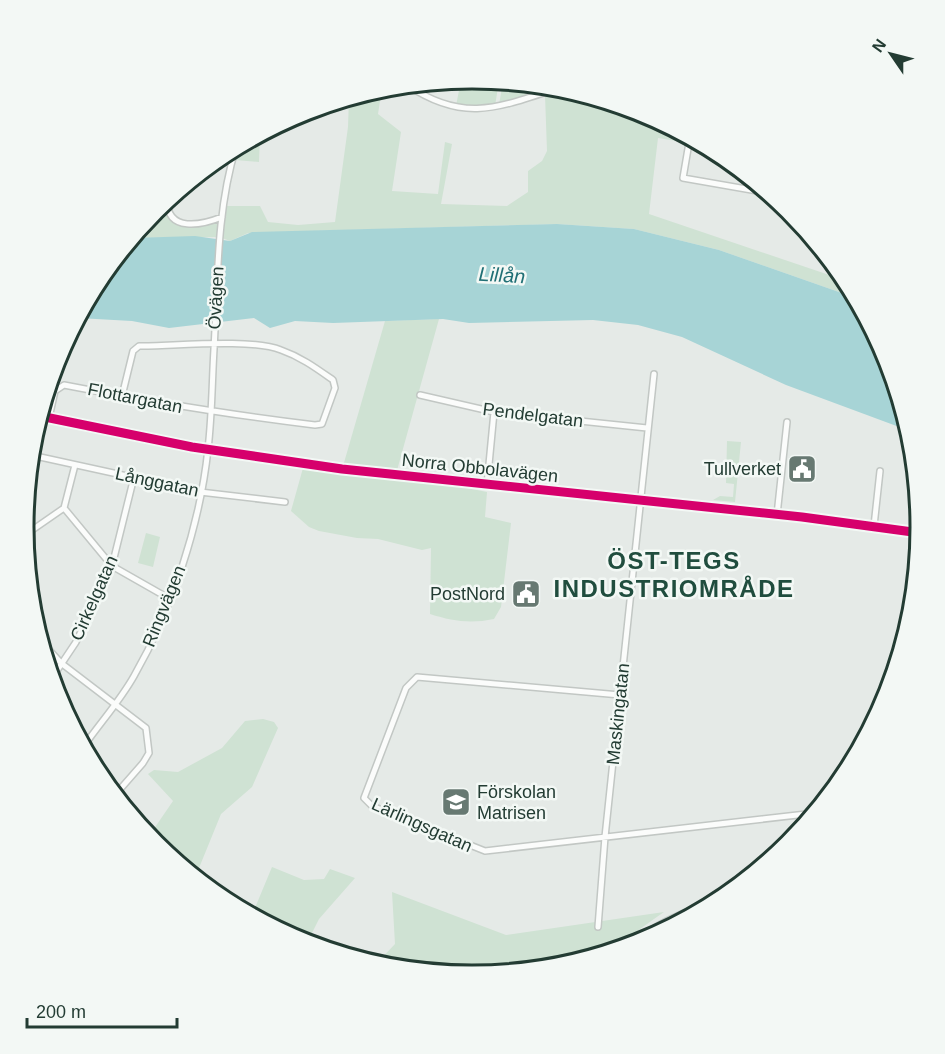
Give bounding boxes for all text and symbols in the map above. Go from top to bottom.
north arrow [861,24,921,84]
text: N [869,36,889,55]
water label: Lillån [478,263,526,287]
street label: Övägen [204,266,228,330]
street label: Flottargatan [86,379,184,417]
street label: Pendelgatan [482,399,584,431]
street label: Norra Obbolavägen [401,450,559,486]
public building icon: Tullverket [786,453,818,485]
place label: Tullverket [704,459,781,479]
street label: Långgatan [113,463,201,501]
district label: ÖST-TEGS INDUSTRIOMRÅDE [554,547,795,602]
street label: Cirkelgatan [66,552,122,644]
street label: Ringvägen [139,562,189,650]
public building icon: PostNord [510,578,542,610]
place label: PostNord [430,584,505,604]
street label: Maskingatan [603,662,633,766]
place label: Förskolan Matrisen [477,782,556,823]
school or university icon: Förskolan Matrisen [440,786,472,818]
street label: Lärlingsgatan [369,794,475,856]
scale bar [27,991,177,1029]
text: 200 m [36,1002,86,1022]

